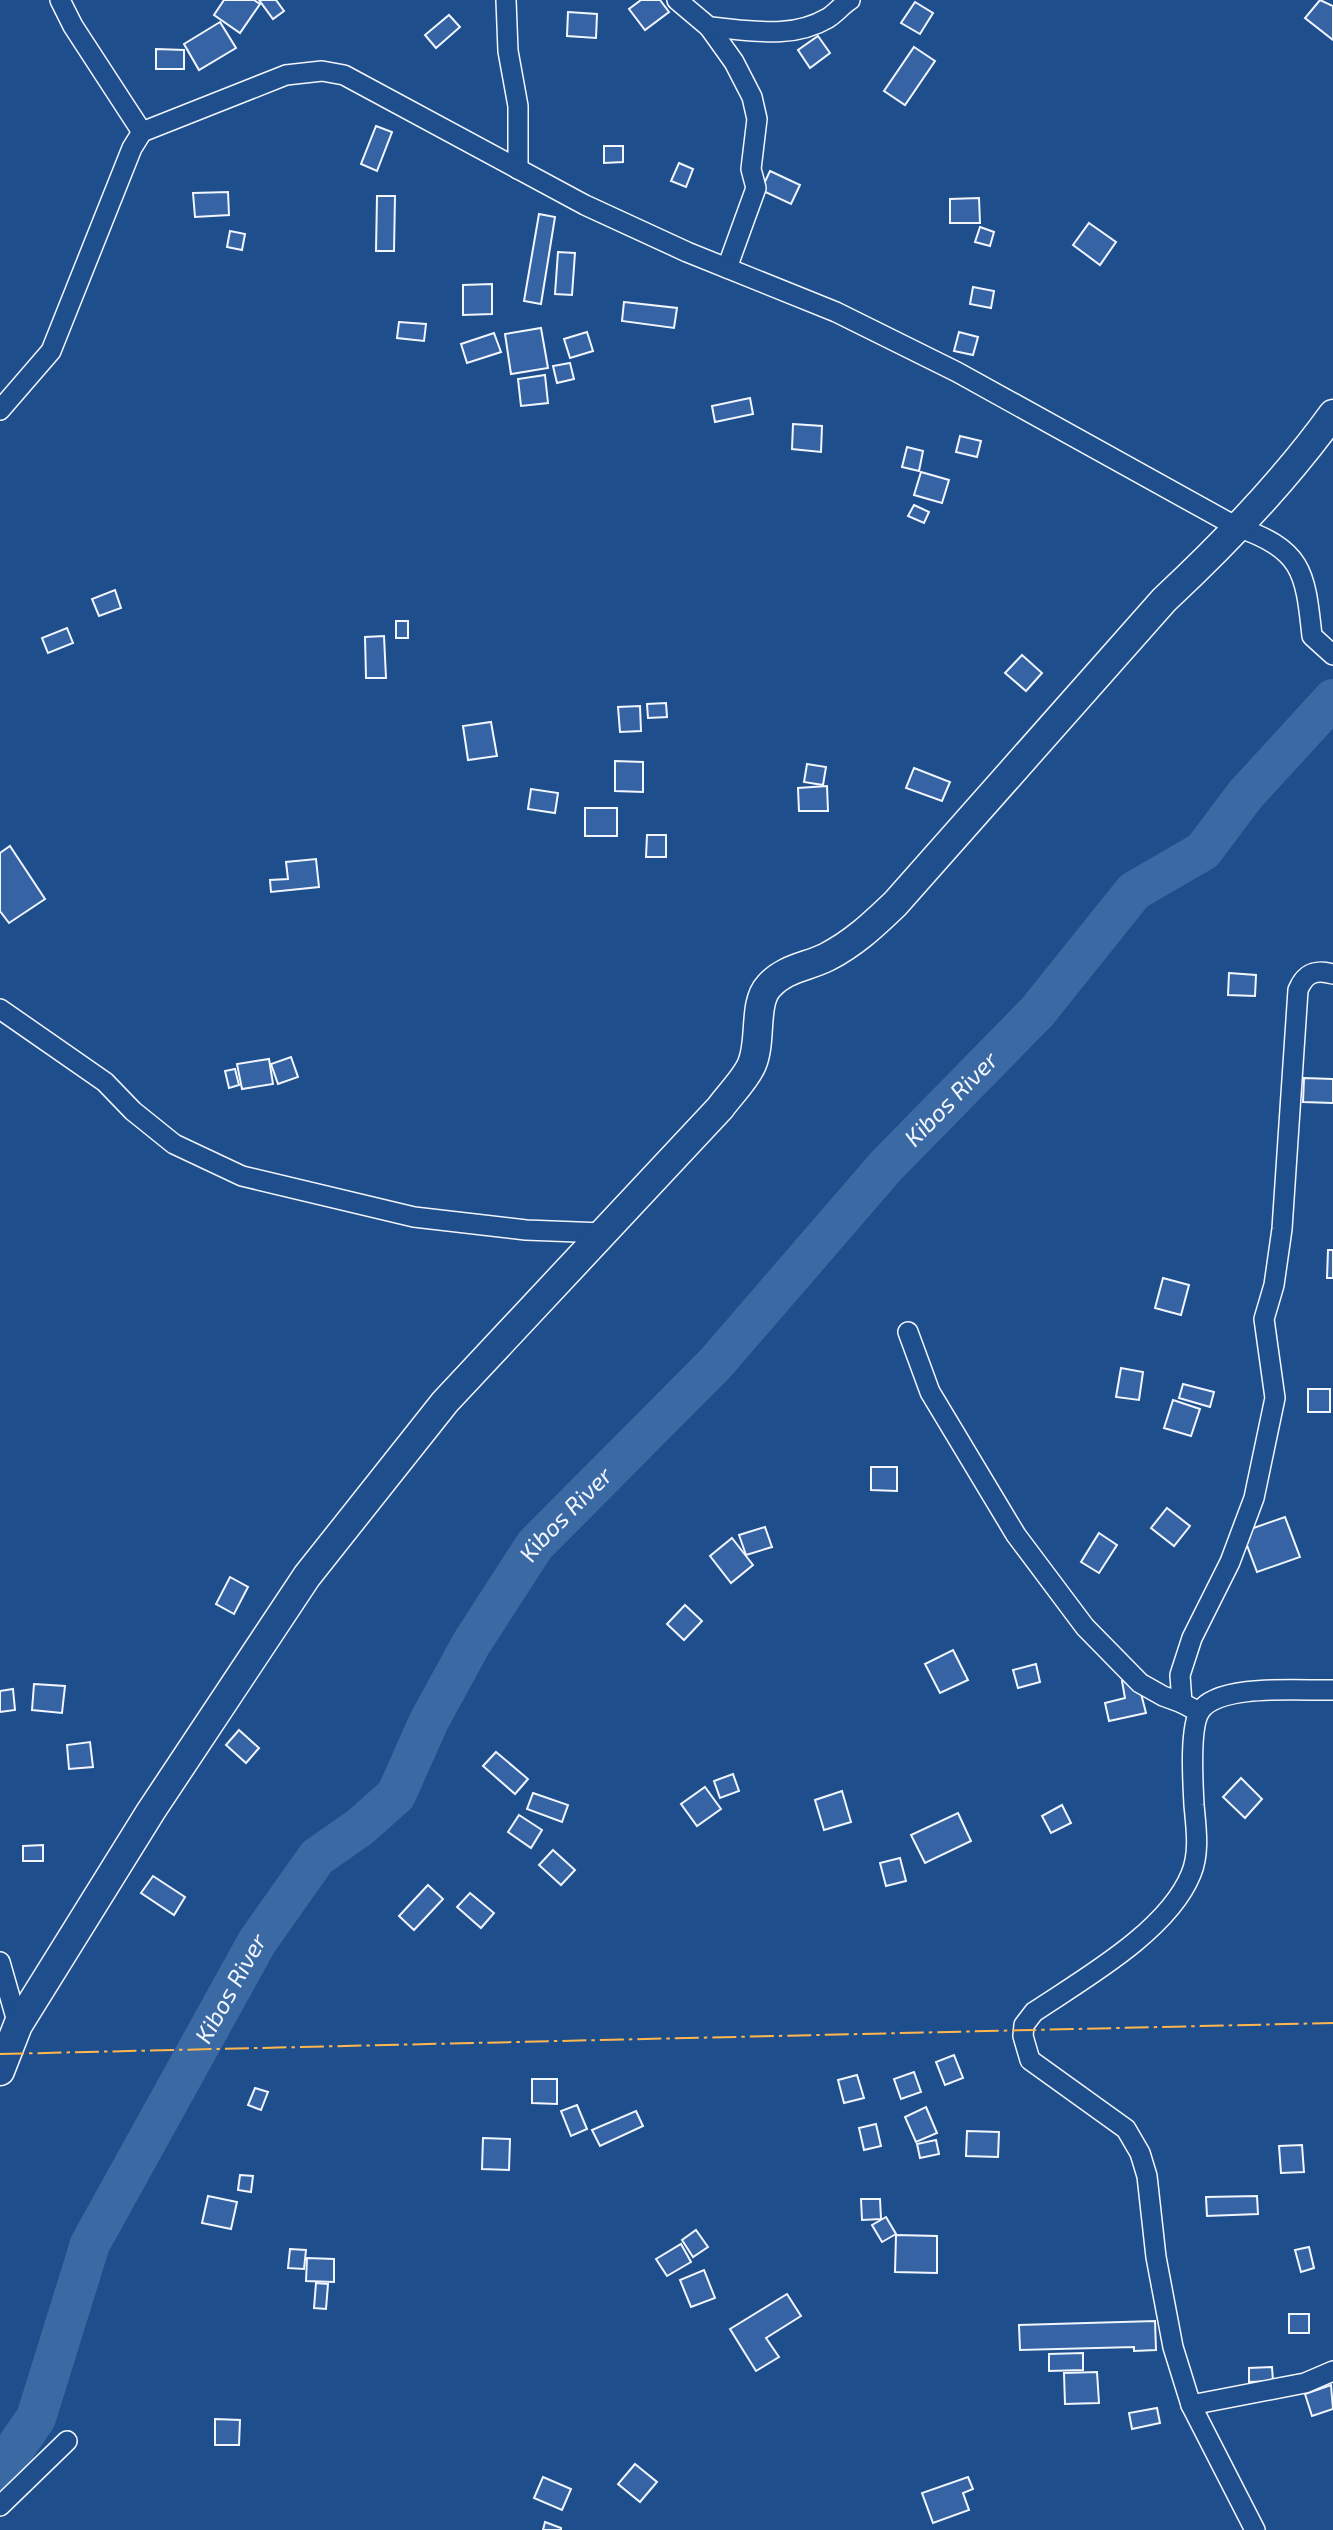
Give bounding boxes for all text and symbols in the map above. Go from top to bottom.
water label: Kibos River [898,1045,1003,1152]
water label: Kibos River [512,1460,618,1567]
water label: Kibos River [188,1927,272,2048]

